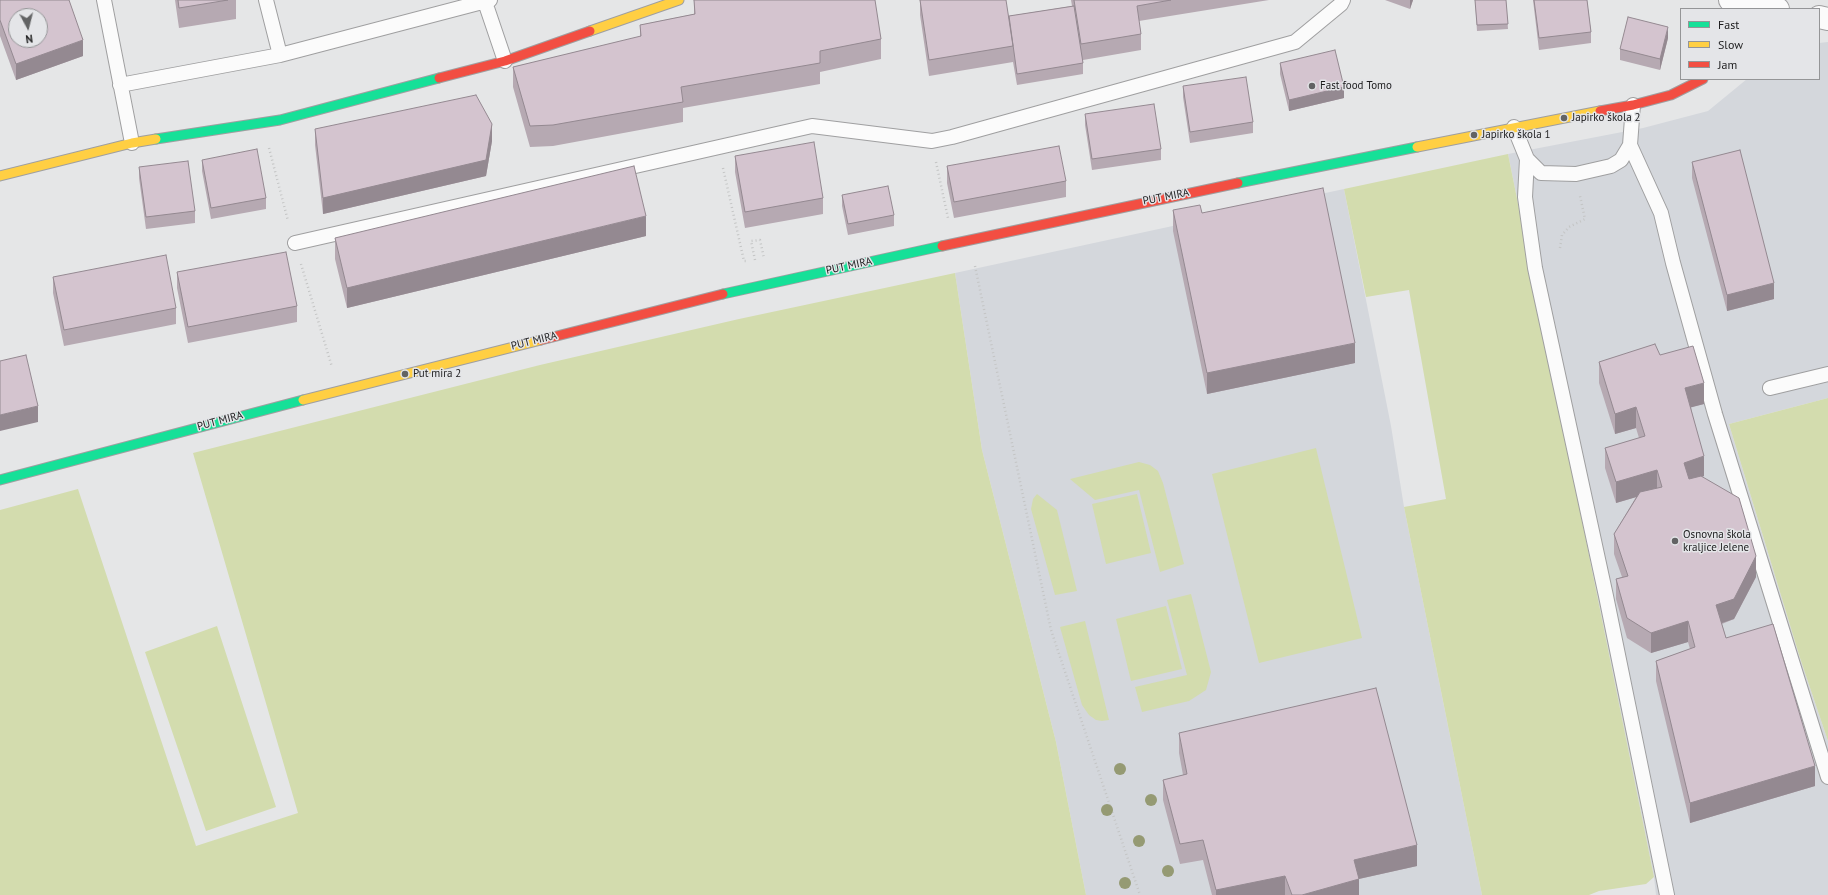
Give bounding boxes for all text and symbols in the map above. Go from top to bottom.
north arrow [8,8,48,48]
legend [1680,8,1820,80]
text: Fast [1718,17,1739,32]
text: N [25,32,34,46]
text: Slow [1718,37,1743,52]
text: Jam [1718,57,1737,72]
place label: Fast food Tomo [1320,79,1392,93]
marker: Fast food Tomo [1307,81,1317,91]
place label: Japirko škola 2 [1572,111,1641,125]
marker: Japirko škola 2 [1559,113,1569,123]
place label: Japirko škola 1 [1482,128,1551,142]
marker: Japirko škola 1 [1469,130,1479,140]
street label: PUT MIRA [1142,186,1190,208]
street label: PUT MIRA [825,255,873,277]
street label: PUT MIRA [510,329,558,353]
place label: Put mira 2 [413,367,461,381]
marker: Put mira 2 [400,369,410,379]
street label: PUT MIRA [196,409,244,433]
place label: Osnovna škola kraljice Jelene [1683,528,1751,554]
marker: Osnovna škola kraljice Jelene [1670,536,1680,546]

